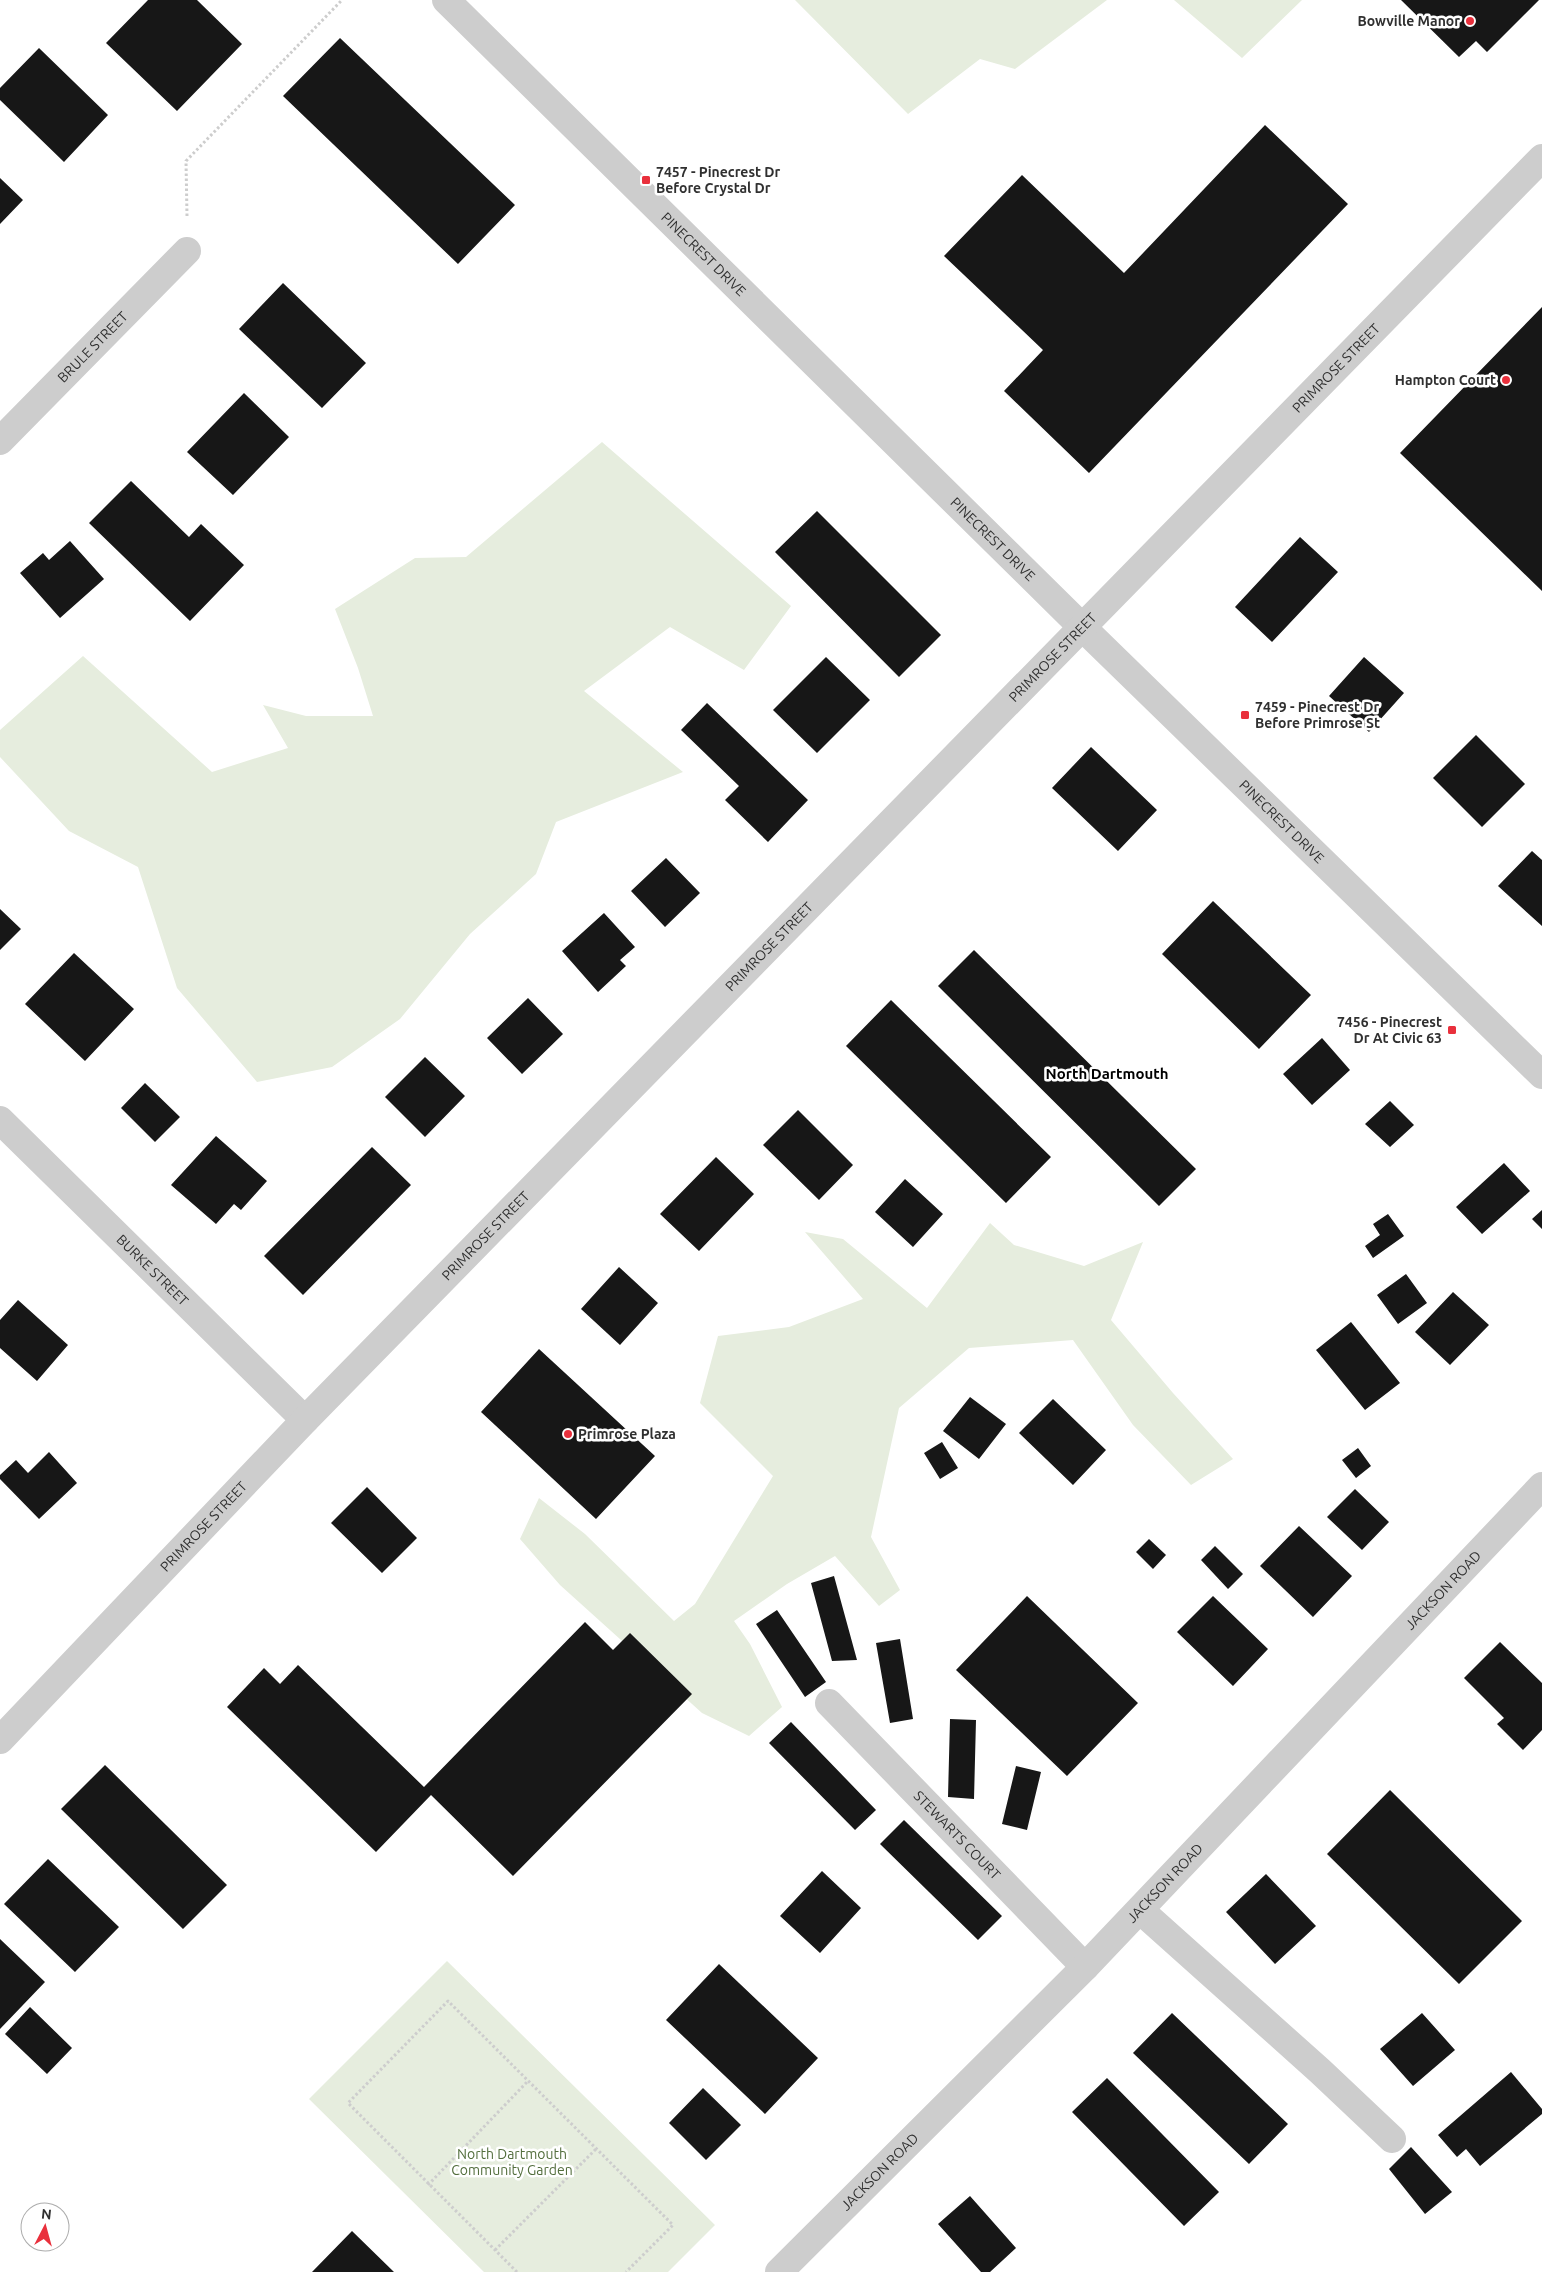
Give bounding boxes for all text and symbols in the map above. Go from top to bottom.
place label: Bowville Manor [1358,13,1460,29]
marker: Bowville Manor [1464,15,1476,27]
place label: 7457 - Pinecrest Dr Before Crystal Dr [656,164,781,196]
marker: 7457 - Pinecrest Dr Before Crystal Dr [640,174,652,186]
street label: PINECREST DRIVE [658,209,749,299]
street label: BRULE STREET [54,308,131,386]
street label: PRIMROSE STREET [1289,320,1383,416]
place label: Hampton Court [1395,372,1496,388]
marker: Hampton Court [1500,374,1512,386]
street label: PINECREST DRIVE [947,494,1039,584]
street label: PRIMROSE STREET [1005,609,1100,705]
place label: 7459 - Pinecrest Dr Before Primrose St [1255,699,1380,731]
marker: 7459 - Pinecrest Dr Before Primrose St [1239,709,1251,721]
street label: PINECREST DRIVE [1236,777,1328,867]
street label: PRIMROSE STREET [722,899,816,994]
place label: 7456 - Pinecrest Dr At Civic 63 [1337,1014,1442,1046]
marker: 7456 - Pinecrest Dr At Civic 63 [1446,1024,1458,1036]
district label: North Dartmouth [1046,1065,1168,1082]
street label: PRIMROSE STREET [438,1188,533,1284]
street label: BURKE STREET [113,1231,192,1309]
place label: Primrose Plaza [578,1426,676,1442]
marker: Primrose Plaza [562,1428,574,1440]
street label: PRIMROSE STREET [157,1478,250,1575]
street label: JACKSON ROAD [1402,1547,1484,1633]
street label: STEWARTS COURT [910,1787,1004,1883]
street label: JACKSON ROAD [1124,1840,1206,1926]
street label: JACKSON ROAD [838,2130,922,2214]
park label: North Dartmouth Community Garden [451,2146,573,2178]
north arrow [20,2202,70,2252]
text: N [40,2206,52,2223]

